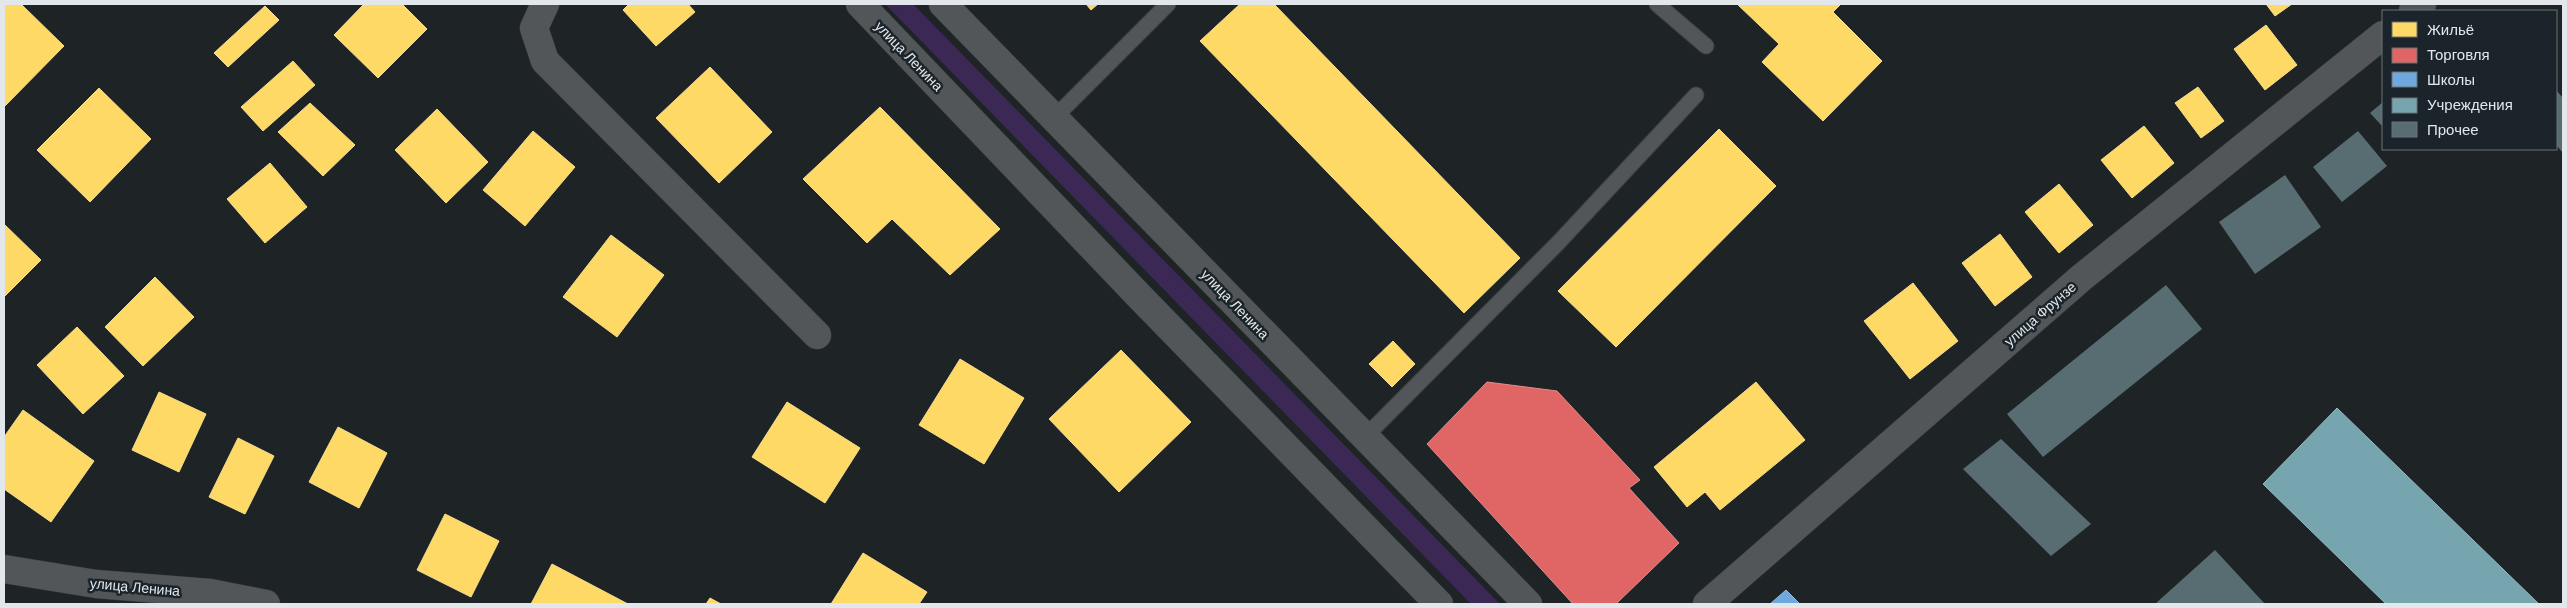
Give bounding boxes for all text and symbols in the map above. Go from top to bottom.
legend [2382,10,2557,150]
street label: улица Ленина [872,18,946,94]
text: Жильё [2427,21,2474,38]
text: Торговля [2427,46,2490,63]
text: Школы [2427,71,2475,88]
text: Учреждения [2427,96,2513,113]
text: Прочее [2427,121,2479,138]
street label: улица Ленина [1198,266,1272,342]
street label: улица Фрунзе [2001,278,2079,349]
street label: улица Ленина [89,575,181,599]

